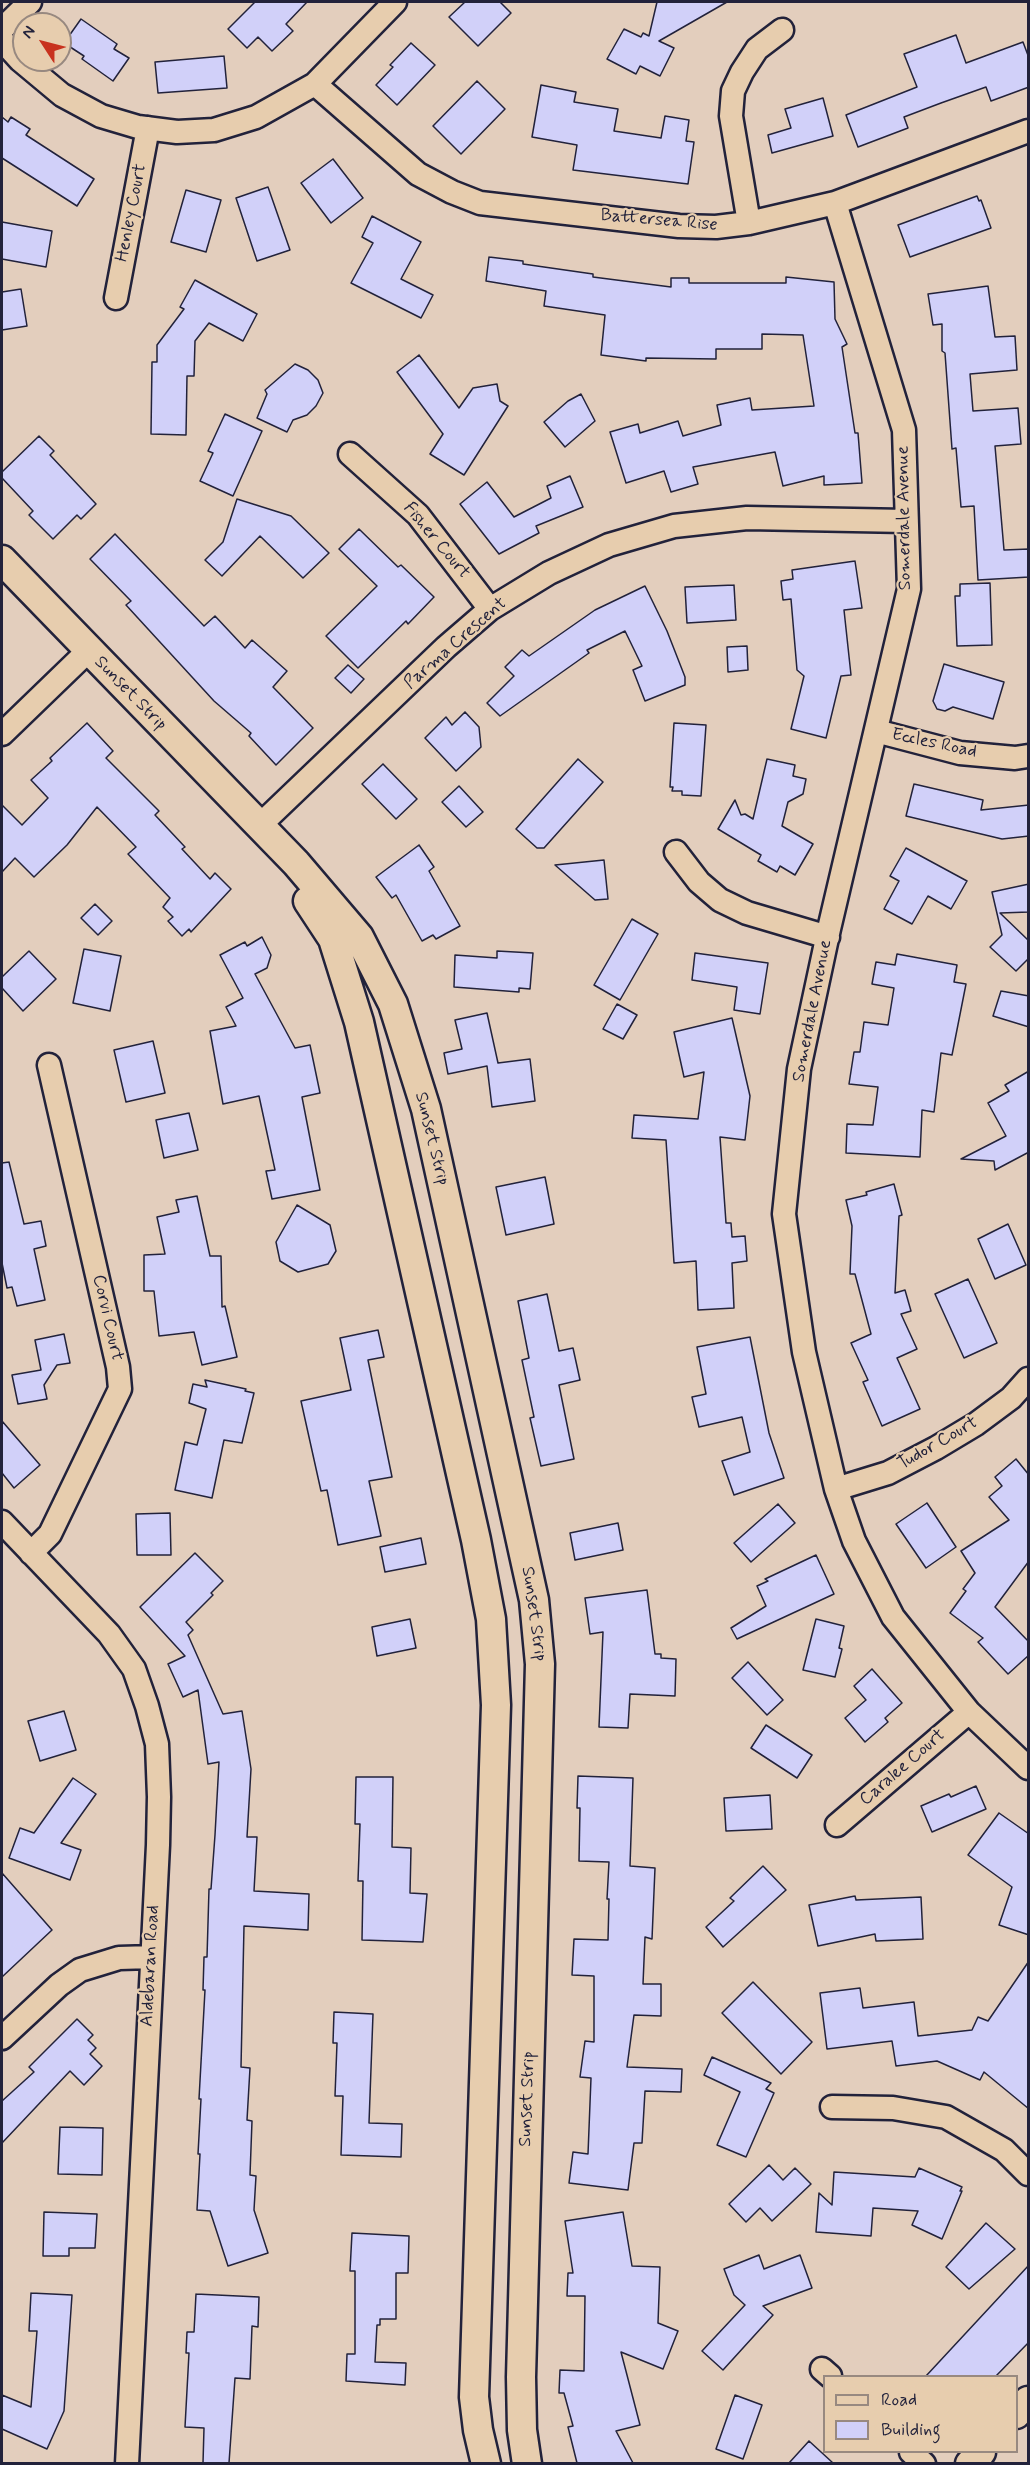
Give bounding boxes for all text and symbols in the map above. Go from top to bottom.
north arrow [12,12,72,72]
text: N [17,22,40,43]
street label: Henley Court [112,162,152,264]
street label: Battersea Rise [600,205,718,237]
street label: Somerdale Avenue [893,446,917,590]
street label: Fisher Court [398,498,474,584]
street label: Parma Crescent [400,594,512,694]
street label: Sunset Strip [89,652,171,736]
street label: Eccles Road [889,724,979,764]
street label: Somerdale Avenue [789,938,837,1084]
street label: Sunset Strip [409,1090,453,1188]
street label: Corvi Court [87,1273,127,1363]
street label: Tudor Court [894,1412,982,1476]
street label: Sunset Strip [516,1565,550,1663]
street label: Caralee Court [856,1725,950,1811]
street label: Aldebaran Road [137,1905,165,2027]
street label: Sunset Strip [516,2051,540,2147]
legend [823,2375,1018,2453]
text: Road [881,2388,917,2412]
text: Building [881,2418,941,2442]

